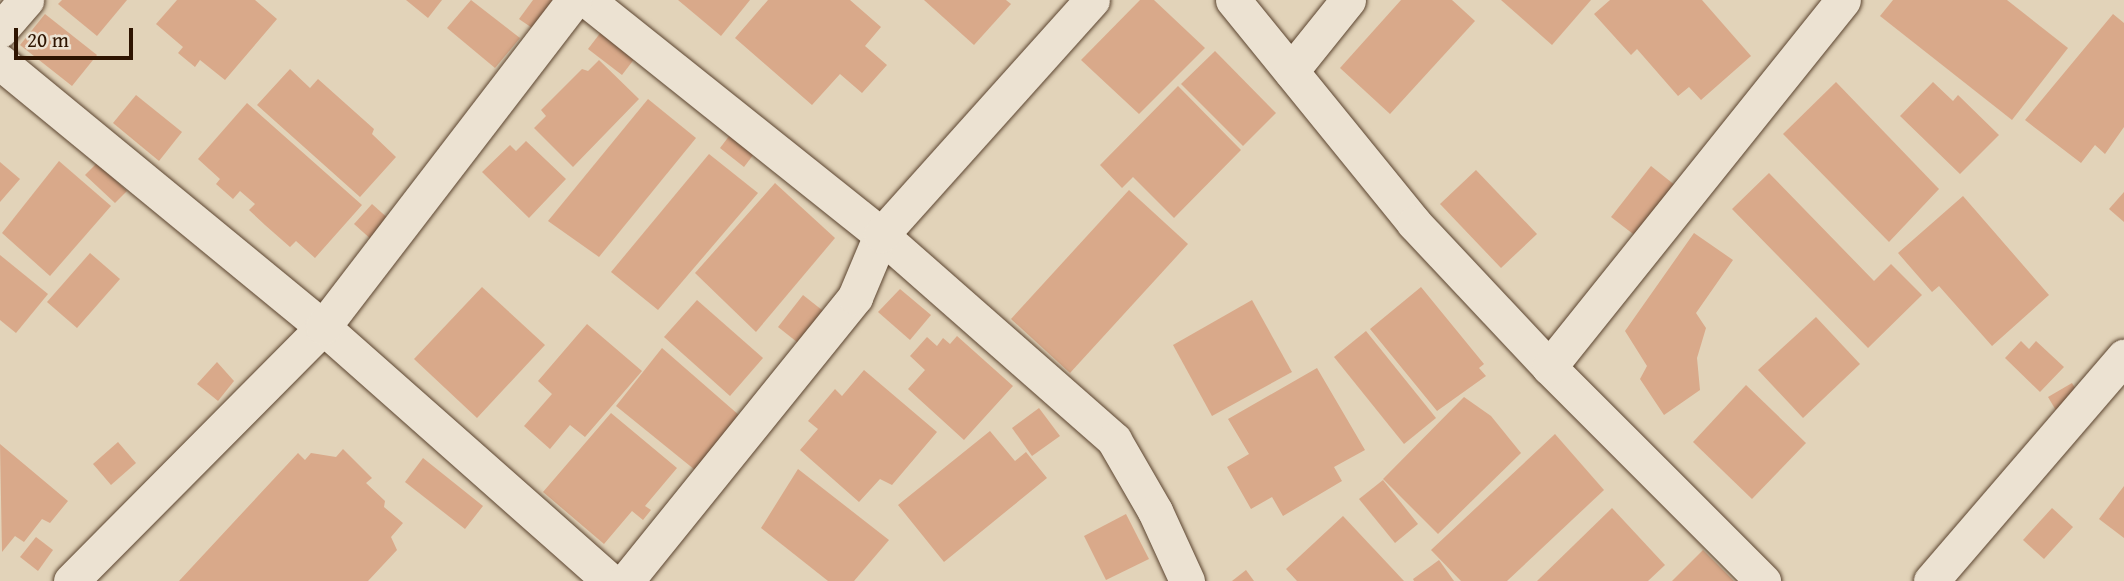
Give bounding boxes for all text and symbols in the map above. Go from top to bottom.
scale bar [18,14,136,58]
text: 20 m [27,24,69,55]

